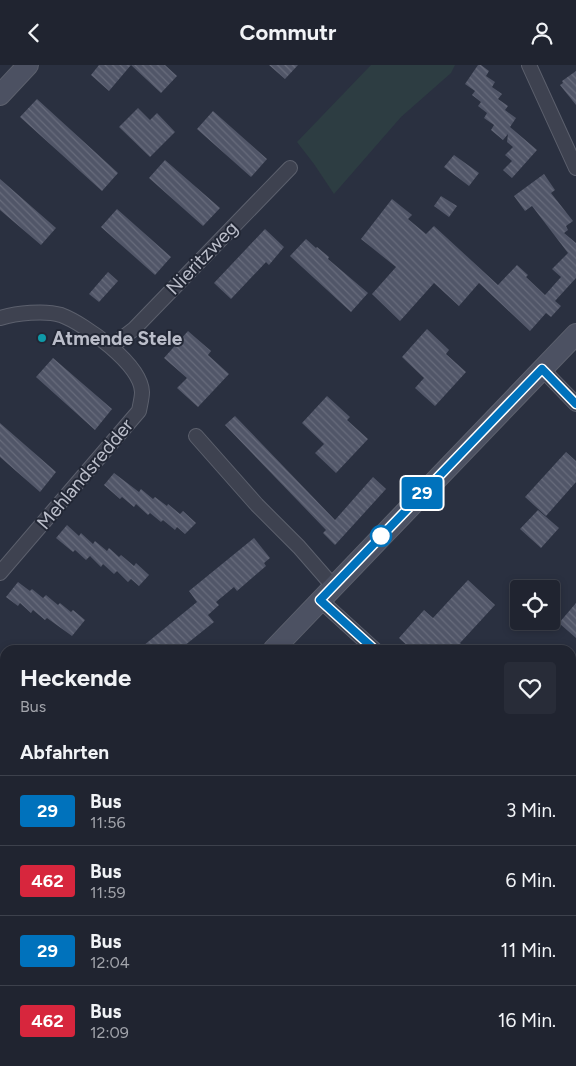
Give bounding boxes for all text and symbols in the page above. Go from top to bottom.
icon: back [20,19,48,47]
text: Commutr [240,19,336,46]
icon: person [528,19,556,47]
street label: Nieritzweg [161,217,243,299]
place label: Atmende Stele [52,327,183,350]
marker: Atmende Stele [36,332,48,344]
street label: Mehlandsredder [32,414,138,534]
line badge: 29 [400,477,444,509]
text: 29 [412,482,432,504]
unlabelled marker [370,525,392,547]
map controls [510,580,560,630]
button: locate [510,580,560,630]
button: heart [504,662,556,714]
text: Heckende [20,663,131,692]
text: Bus [20,697,46,716]
text: Abfahrten [20,741,109,764]
text: Bus [90,790,121,813]
text: 3 Min. [506,799,556,822]
text: 29 [37,800,58,822]
text: 11:56 [90,813,126,832]
text: Bus [90,860,121,883]
text: 6 Min. [506,869,556,892]
text: 462 [31,870,64,892]
text: 11:59 [90,883,126,902]
text: Bus [90,930,121,953]
text: 11 Min. [501,939,556,962]
text: 29 [37,940,58,962]
text: 12:04 [90,953,130,972]
text: Bus [90,1000,121,1023]
text: 16 Min. [498,1009,556,1032]
text: 462 [31,1010,64,1032]
text: 12:09 [90,1023,129,1042]

